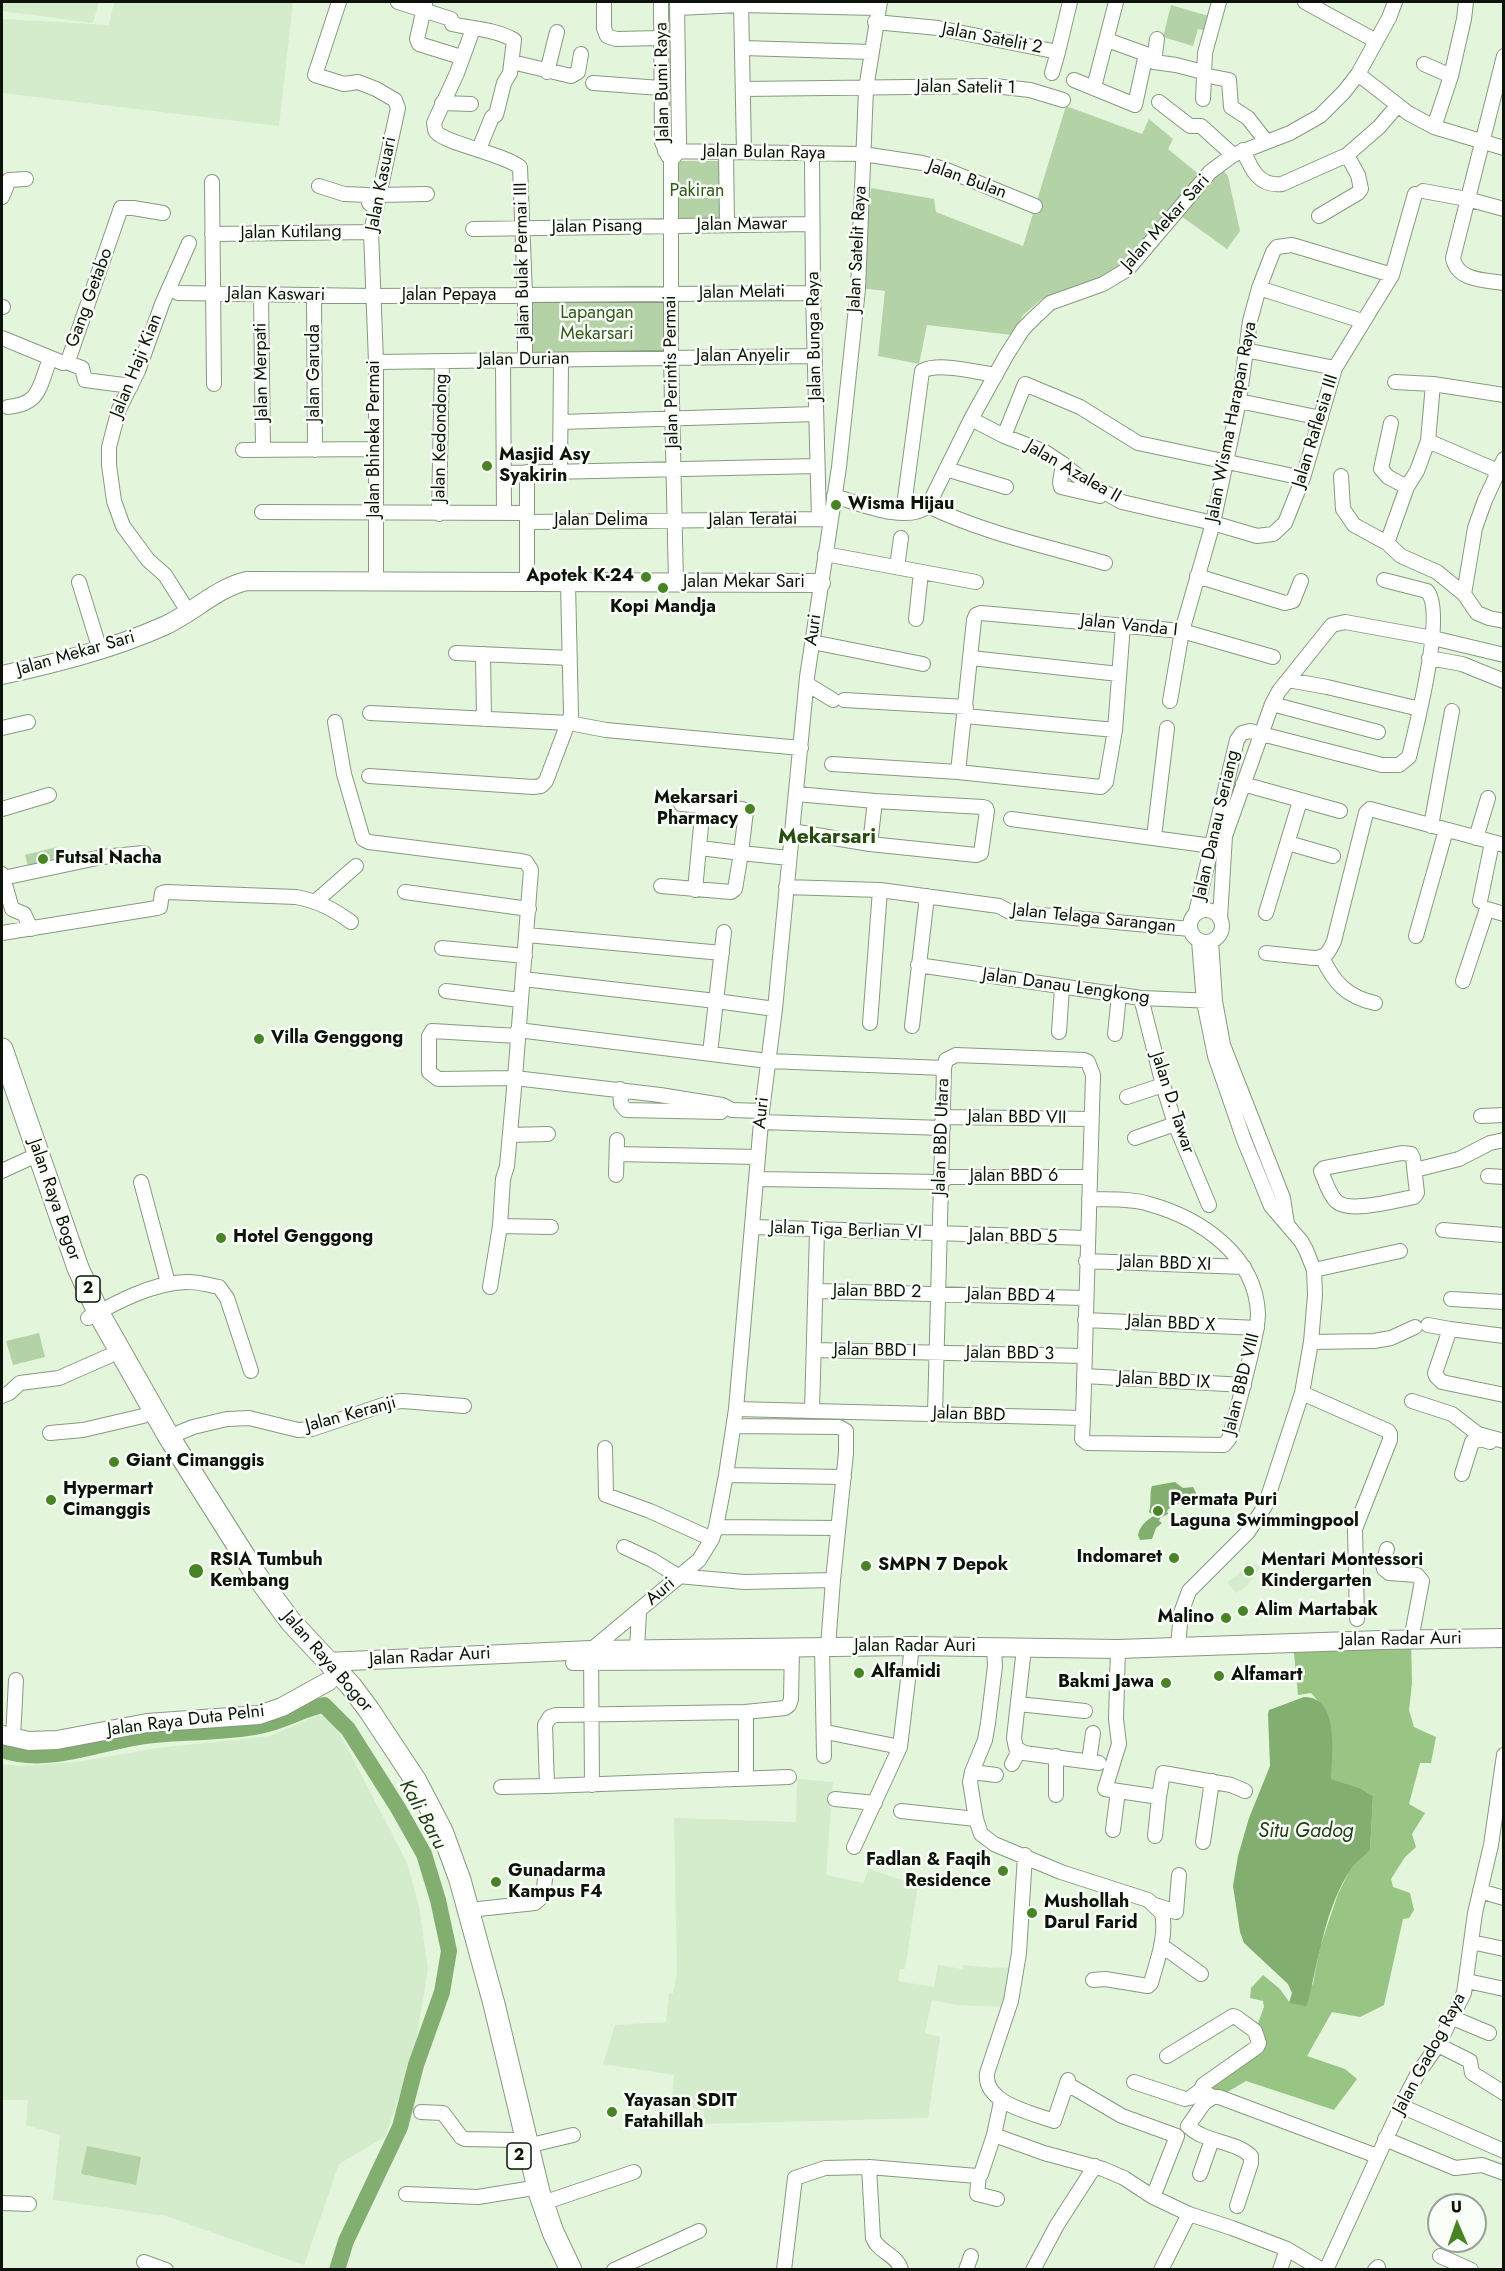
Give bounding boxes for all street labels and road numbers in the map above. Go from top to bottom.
street label: Jalan Satelit 2 [940,19,1044,59]
street label: Jalan Bumi Raya [651,22,675,142]
street label: Jalan Satelit 1 [916,76,1016,100]
street label: Jalan Kasuari [362,135,402,233]
street label: Jalan Bulan Raya [702,141,826,165]
street label: Jalan Bulan [925,156,1009,204]
street label: Jalan Mekar Sari [1117,170,1215,276]
street label: Jalan Bulak Permai III [511,182,535,340]
street label: Jalan Satelit Raya [844,185,872,313]
street label: Jalan Mawar [696,213,788,237]
street label: Jalan Pisang [551,215,643,239]
street label: Jalan Kutilang [240,221,342,245]
street label: Gang Getabo [62,245,118,351]
street label: Jalan Bunga Raya [803,271,827,401]
street label: Jalan Melati [699,281,785,305]
street label: Jalan Kaswari [227,283,325,307]
street label: Jalan Pepaya [402,285,496,307]
street label: Jalan Perintis Permai [660,295,684,449]
street label: Jalan Haji Kian [106,311,168,421]
street label: Jalan Wisma Harapan Raya [1202,320,1262,524]
street label: Jalan Merpati [250,323,274,421]
street label: Jalan Garuda [304,324,326,422]
street label: Jalan Anyelir [696,346,790,368]
street label: Jalan Durian [478,348,570,372]
street label: Jalan Bhineka Permai [364,360,386,518]
street label: Jalan Raflesia III [1289,372,1343,490]
street label: Jalan Kedondong [429,373,453,503]
street label: Jalan Azalea II [1021,436,1125,508]
street label: Jalan Teratai [708,508,798,532]
street label: Jalan Delima [554,510,648,532]
street label: Jalan Mekar Sari [683,572,805,594]
street label: Jalan Vanda I [1079,610,1179,642]
street label: Auri [801,613,827,647]
street label: Jalan Mekar Sari [14,627,138,681]
street label: Jalan Danau Seriang [1189,748,1245,902]
street label: Jalan Telaga Sarangan [1011,900,1177,938]
street label: Jalan Danau Lengkong [981,965,1151,1009]
street label: Jalan D. Tawar [1145,1050,1199,1156]
street label: Jalan BBD Utara [929,1078,955,1196]
street label: Auri [750,1096,774,1130]
street label: Jalan BBD VII [967,1106,1067,1130]
street label: Jalan Raya Bogor [23,1136,85,1264]
street label: Jalan BBD 6 [970,1166,1058,1188]
street label: Jalan Tiga Berlian VI [770,1218,922,1244]
street label: Jalan BBD 5 [969,1225,1057,1249]
street label: Jalan BBD XI [1118,1252,1212,1276]
road number: 2 [76,1276,100,1302]
street label: Jalan BBD 2 [833,1280,921,1304]
street label: Jalan BBD 4 [966,1284,1056,1308]
street label: Jalan BBD X [1126,1311,1216,1337]
street label: Jalan BBD VIII [1219,1331,1265,1437]
street label: Jalan BBD I [833,1339,917,1363]
street label: Jalan BBD 3 [966,1342,1054,1366]
street label: Jalan BBD IX [1117,1368,1211,1394]
street label: Jalan Keranji [303,1393,399,1437]
street label: Jalan BBD [932,1403,1006,1427]
street label: Auri [642,1573,680,1611]
street label: Jalan Raya Bogor [277,1607,377,1717]
street label: Jalan Radar Auri [1340,1628,1462,1652]
street label: Jalan Radar Auri [854,1636,976,1658]
street label: Jalan Radar Auri [369,1643,491,1671]
street label: Jalan Raya Duta Pelni [106,1701,266,1741]
street label: Jalan Gadog Raya [1389,1990,1471,2118]
road number: 2 [507,2143,531,2169]

